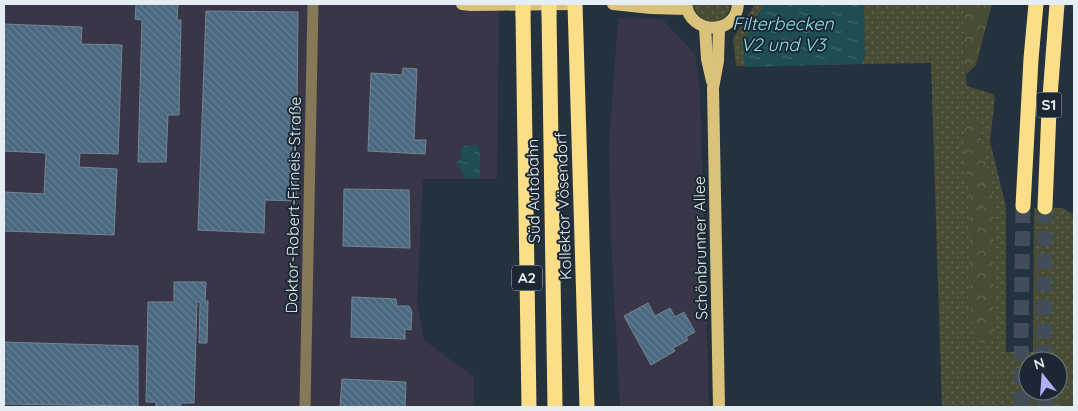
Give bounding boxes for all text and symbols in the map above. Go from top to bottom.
water label: Filterbecken V2 und V3 [732,12,834,56]
road number: S1 [1036,92,1062,118]
street label: Doktor-Robert-Firneis-Straße [281,96,305,314]
street label: Kollektor Vösendorf [550,132,576,280]
street label: Süd Autobahn [522,139,544,243]
street label: Schönbrunner Allee [689,176,711,320]
road number: A2 [512,266,542,290]
north arrow [1018,351,1068,401]
text: N [1032,353,1047,374]

